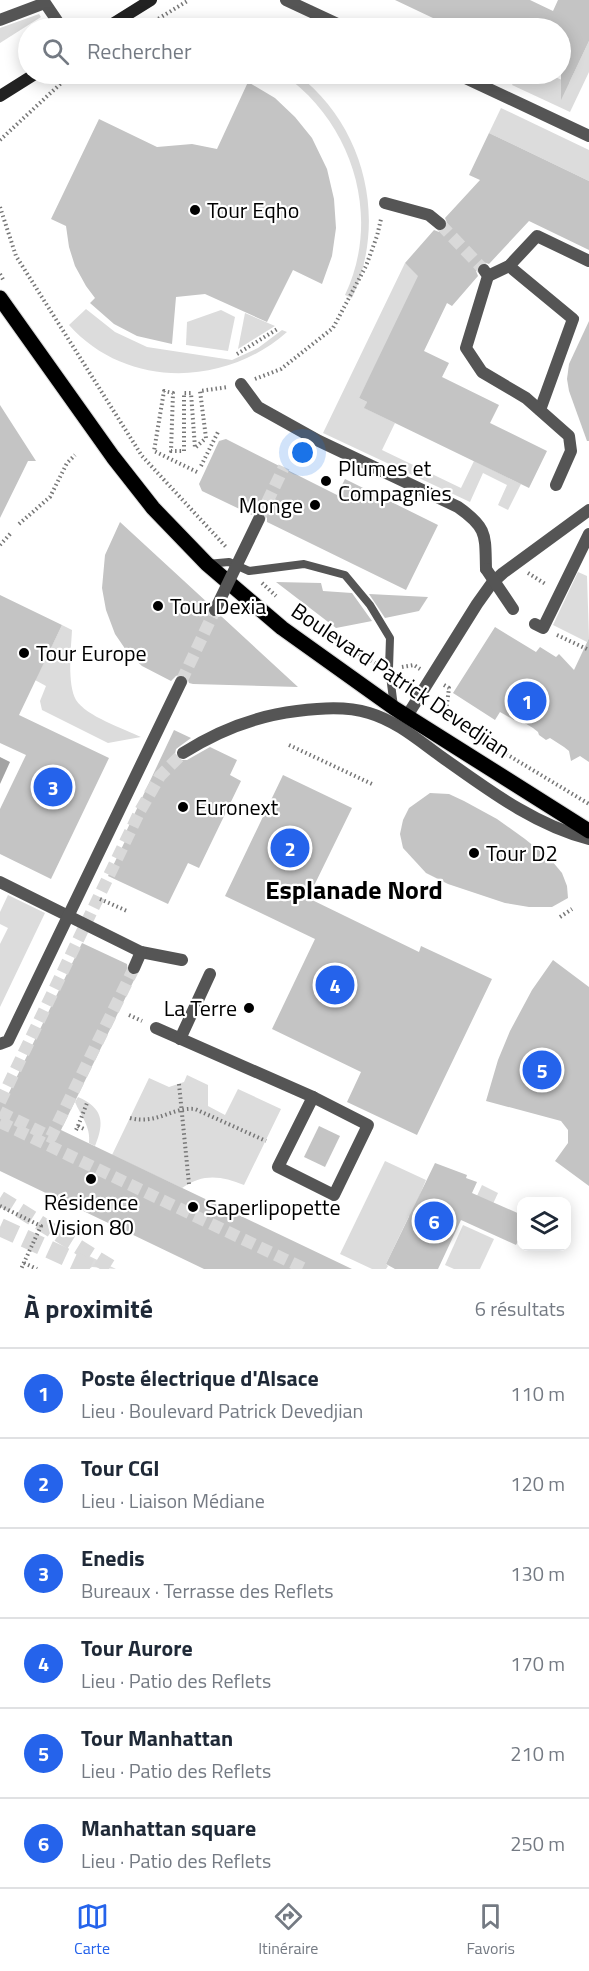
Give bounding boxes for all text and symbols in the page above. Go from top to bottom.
search box [18,18,571,84]
text: Rechercher [87,34,192,68]
icon: search [39,35,72,68]
place label: Tour Eqho [207,193,299,227]
marker: Tour Eqho [188,203,202,217]
your location [288,438,317,467]
place label: Plumes et Compagnies [338,451,452,510]
marker: Plumes et Compagnies [319,474,333,488]
place label: Monge [239,488,303,522]
marker: Monge [308,498,322,512]
place label: Tour Dexia [170,589,266,623]
street label: Boulevard Patrick Devedjian [285,594,517,766]
marker: Tour Dexia [151,599,165,613]
place label: Tour Europe [36,636,147,670]
marker: Tour Europe [17,646,31,660]
pin: 1 [508,678,546,724]
pin: 3 [34,764,72,810]
place label: Euronext [195,790,278,824]
marker: Euronext [176,800,190,814]
pin: 2 [270,826,310,870]
place label: Tour D2 [486,836,558,870]
marker: Tour D2 [467,846,481,860]
district label: Esplanade Nord [265,870,443,909]
pin: 4 [316,962,354,1008]
place label: La Terre [164,991,237,1025]
marker: La Terre [242,1001,256,1015]
pin: 5 [522,1048,562,1092]
marker: Résidence Vision 80 [84,1172,98,1186]
place label: Résidence Vision 80 [44,1185,138,1244]
place label: Saperlipopette [205,1190,341,1224]
map controls [517,1197,571,1251]
button: layers [517,1197,571,1251]
pin: 6 [414,1198,454,1244]
marker: Saperlipopette [186,1200,200,1214]
text: À proximité [24,1289,153,1328]
text: 6 résultats [475,1293,565,1324]
text: Poste électrique d'Alsace [81,1361,319,1395]
text: 1 [38,1378,49,1409]
text: 110 m [510,1378,565,1409]
text: Lieu · Boulevard Patrick Devedjian [81,1395,363,1426]
text: Tour CGI [81,1451,160,1485]
text: 2 [38,1468,49,1499]
text: 120 m [510,1468,565,1499]
text: Lieu · Liaison Médiane [81,1485,265,1516]
text: Enedis [81,1541,145,1575]
text: 3 [38,1558,49,1589]
text: 130 m [510,1558,565,1589]
text: Bureaux · Terrasse des Reflets [81,1575,334,1606]
text: Tour Aurore [81,1631,193,1665]
text: 4 [38,1648,49,1679]
text: 170 m [510,1648,565,1679]
text: Lieu · Patio des Reflets [81,1665,271,1696]
text: Tour Manhattan [81,1721,233,1755]
text: 5 [38,1738,49,1769]
text: 210 m [510,1738,565,1769]
text: Lieu · Patio des Reflets [81,1755,271,1786]
text: Manhattan square [81,1811,256,1845]
text: 6 [38,1828,49,1859]
text: 250 m [510,1828,565,1859]
text: Lieu · Patio des Reflets [81,1845,271,1876]
tab: Carte [74,1900,110,1960]
tab: Itinéraire [258,1900,318,1960]
tab: Favoris [467,1900,515,1960]

